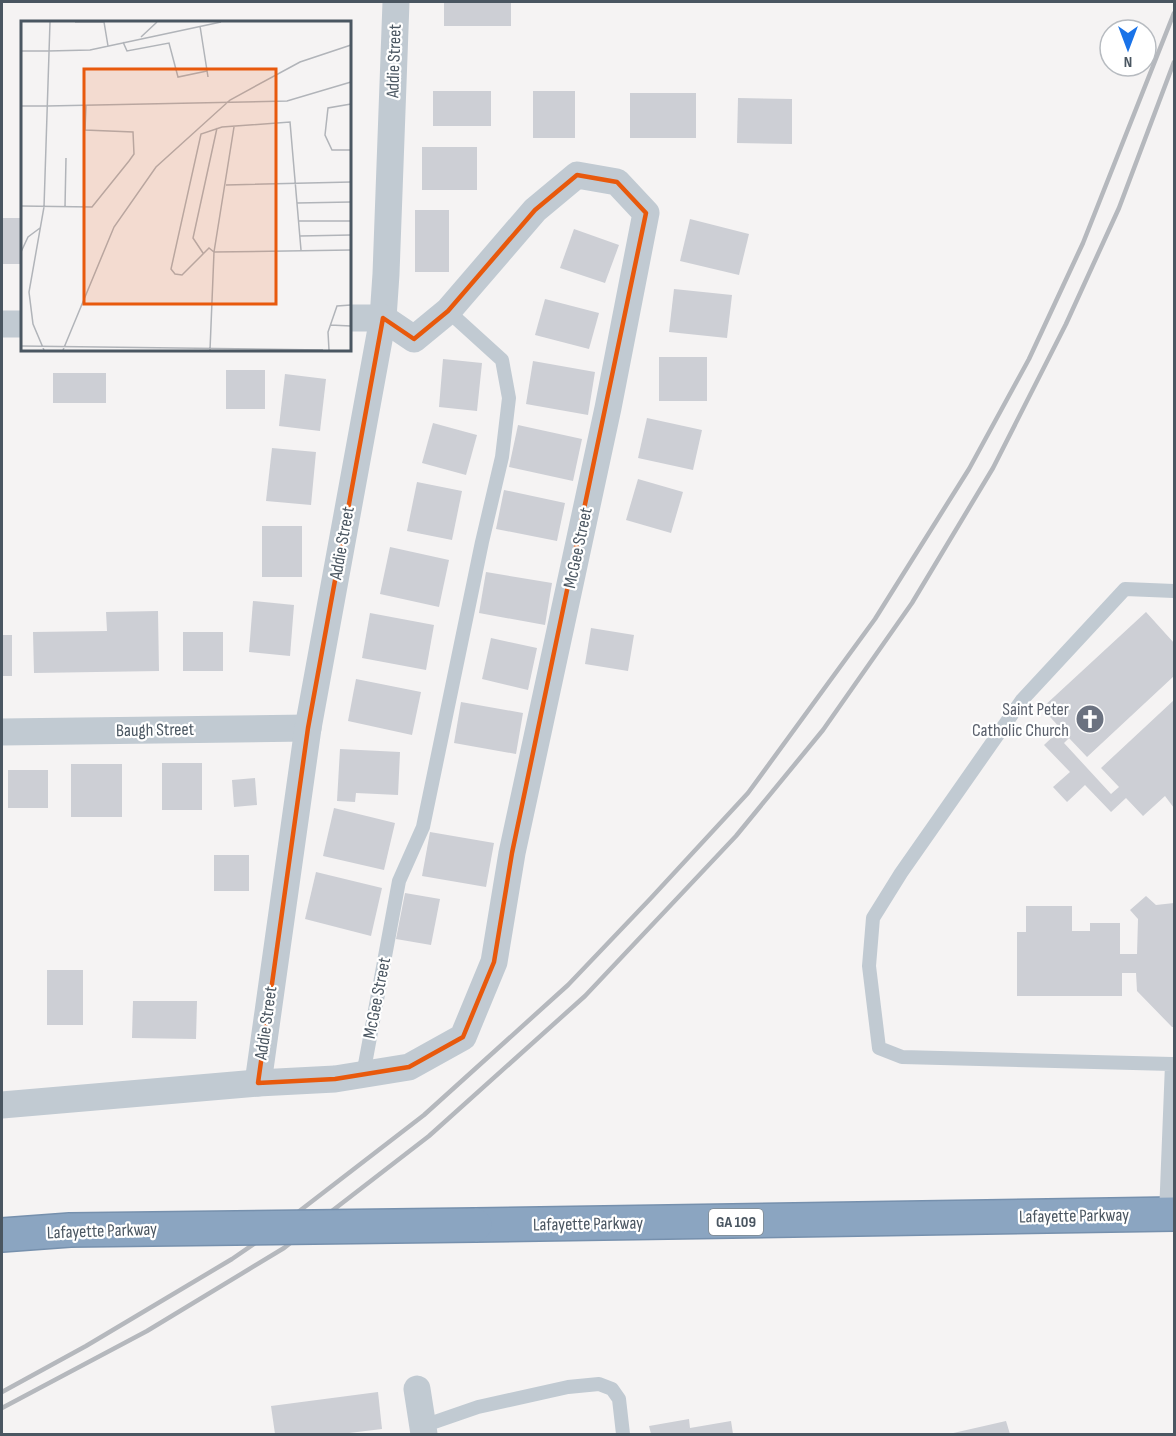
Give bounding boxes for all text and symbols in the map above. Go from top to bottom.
north arrow [1098,18,1158,78]
inset map [21,21,351,351]
street label: Addie Street [382,23,406,99]
text: N [1124,52,1132,71]
street label: Addie Street [325,504,359,582]
street label: McGee Street [559,505,597,590]
place label: Saint Peter Catholic Church [972,699,1069,741]
church icon: Saint Peter Catholic Church [1074,703,1106,735]
street label: Baugh Street [116,719,195,741]
street label: McGee Street [359,955,395,1040]
street label: Addie Street [250,984,282,1062]
street label: Lafayette Parkway [1019,1205,1129,1227]
road number: GA 109 [709,1209,763,1235]
street label: Lafayette Parkway [533,1213,643,1235]
street label: Lafayette Parkway [47,1219,158,1243]

